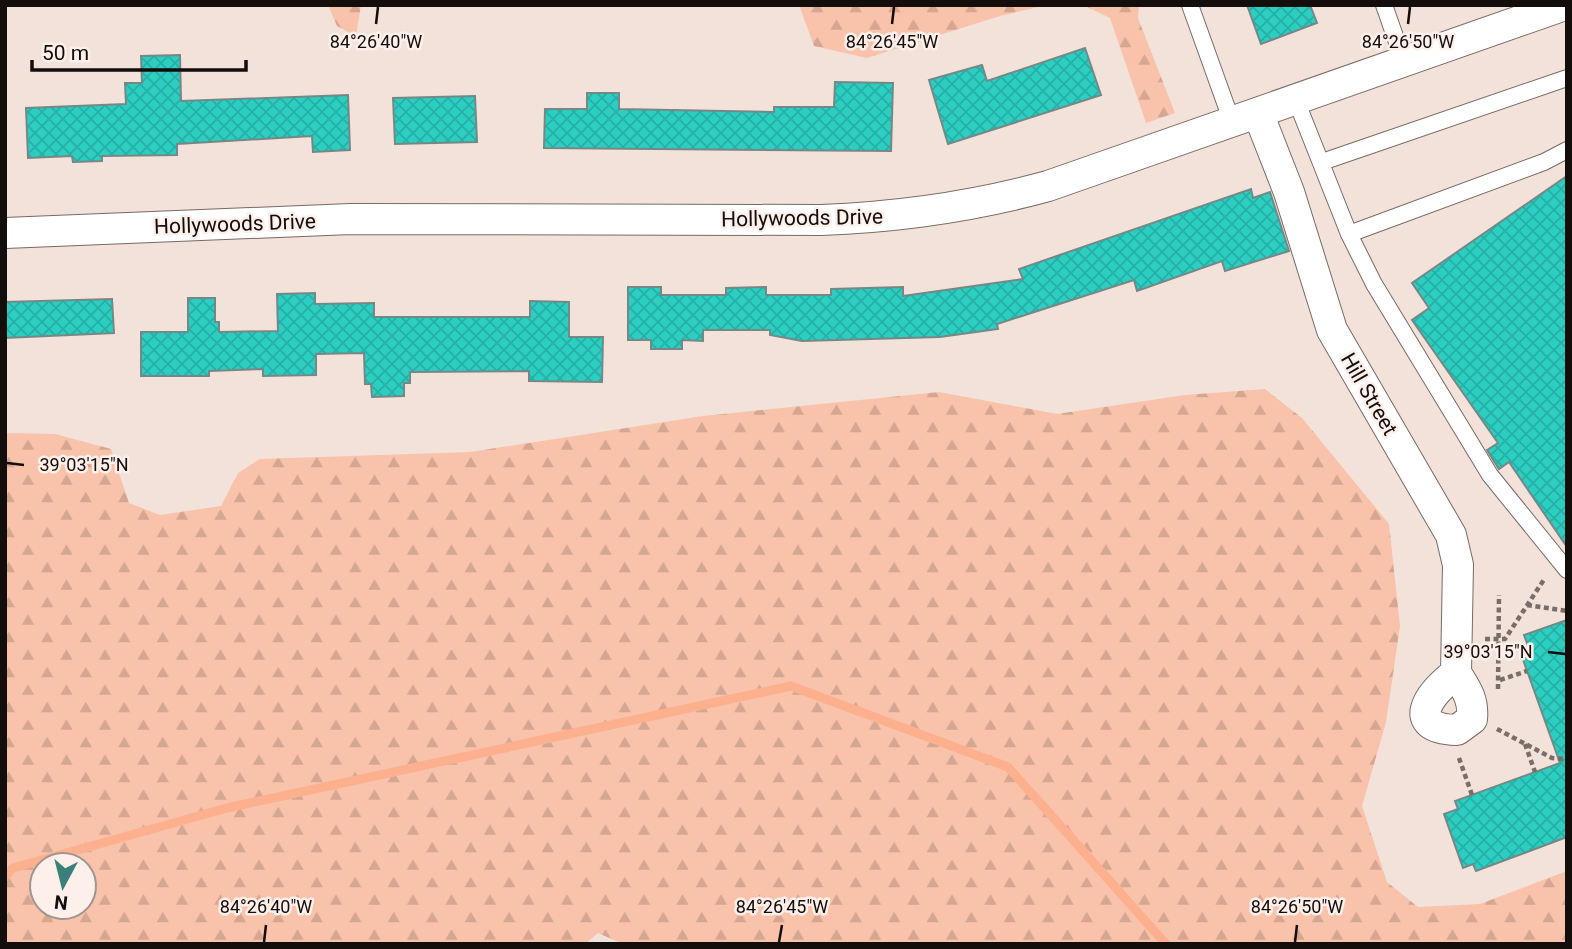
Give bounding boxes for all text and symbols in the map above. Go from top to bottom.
scale bar [32,28,245,72]
text: 84°26'40"W [330,31,422,52]
text: 84°26'45"W [846,31,938,52]
text: 84°26'50"W [1362,31,1454,52]
text: 50 m [42,41,89,65]
street label: Hollywoods Drive [721,205,883,231]
street label: Hollywoods Drive [154,209,316,239]
street label: Hill Street [1336,349,1402,439]
text: 39°03'15"N [39,454,129,475]
text: 39°03'15"N [1443,641,1533,662]
north arrow [28,851,98,921]
text: N [53,890,69,915]
text: 84°26'40"W [220,896,312,917]
text: 84°26'45"W [736,896,828,917]
text: 84°26'50"W [1251,896,1343,917]

